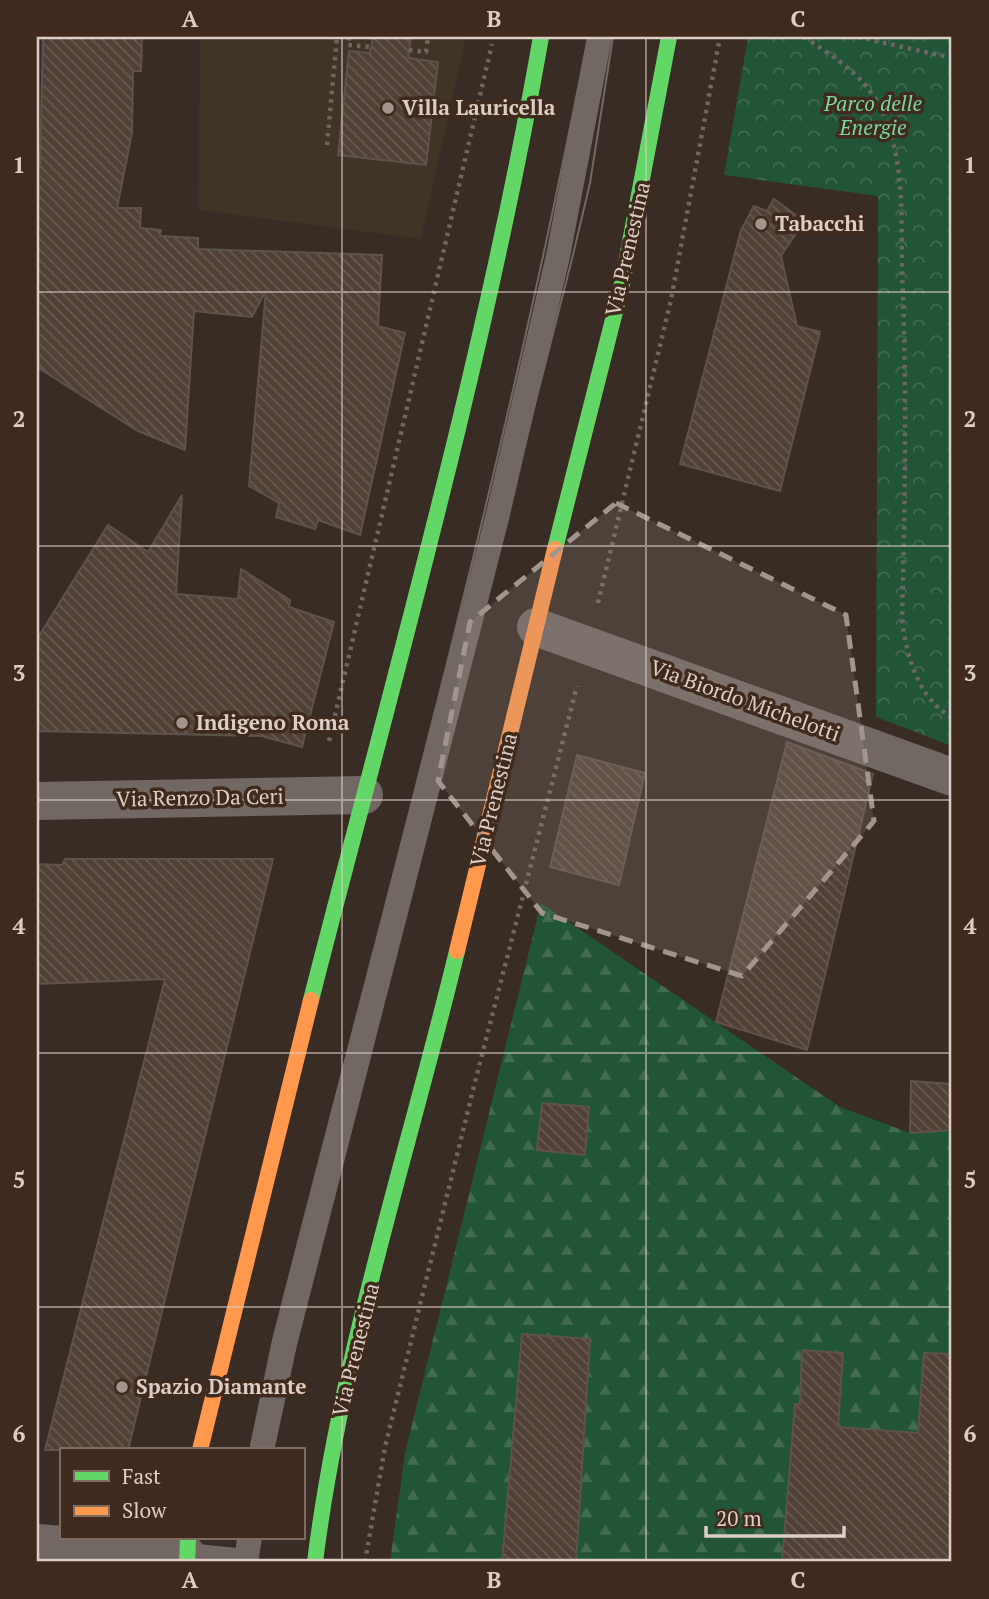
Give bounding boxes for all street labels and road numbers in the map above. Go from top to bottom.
street label: Via Prenestina [598,179,656,319]
street label: Via Biordo Michelotti [646,653,844,747]
street label: Via Prenestina [463,730,523,870]
street label: Via Renzo Da Ceri [116,782,284,812]
street label: Via Prenestina [325,1280,385,1420]

